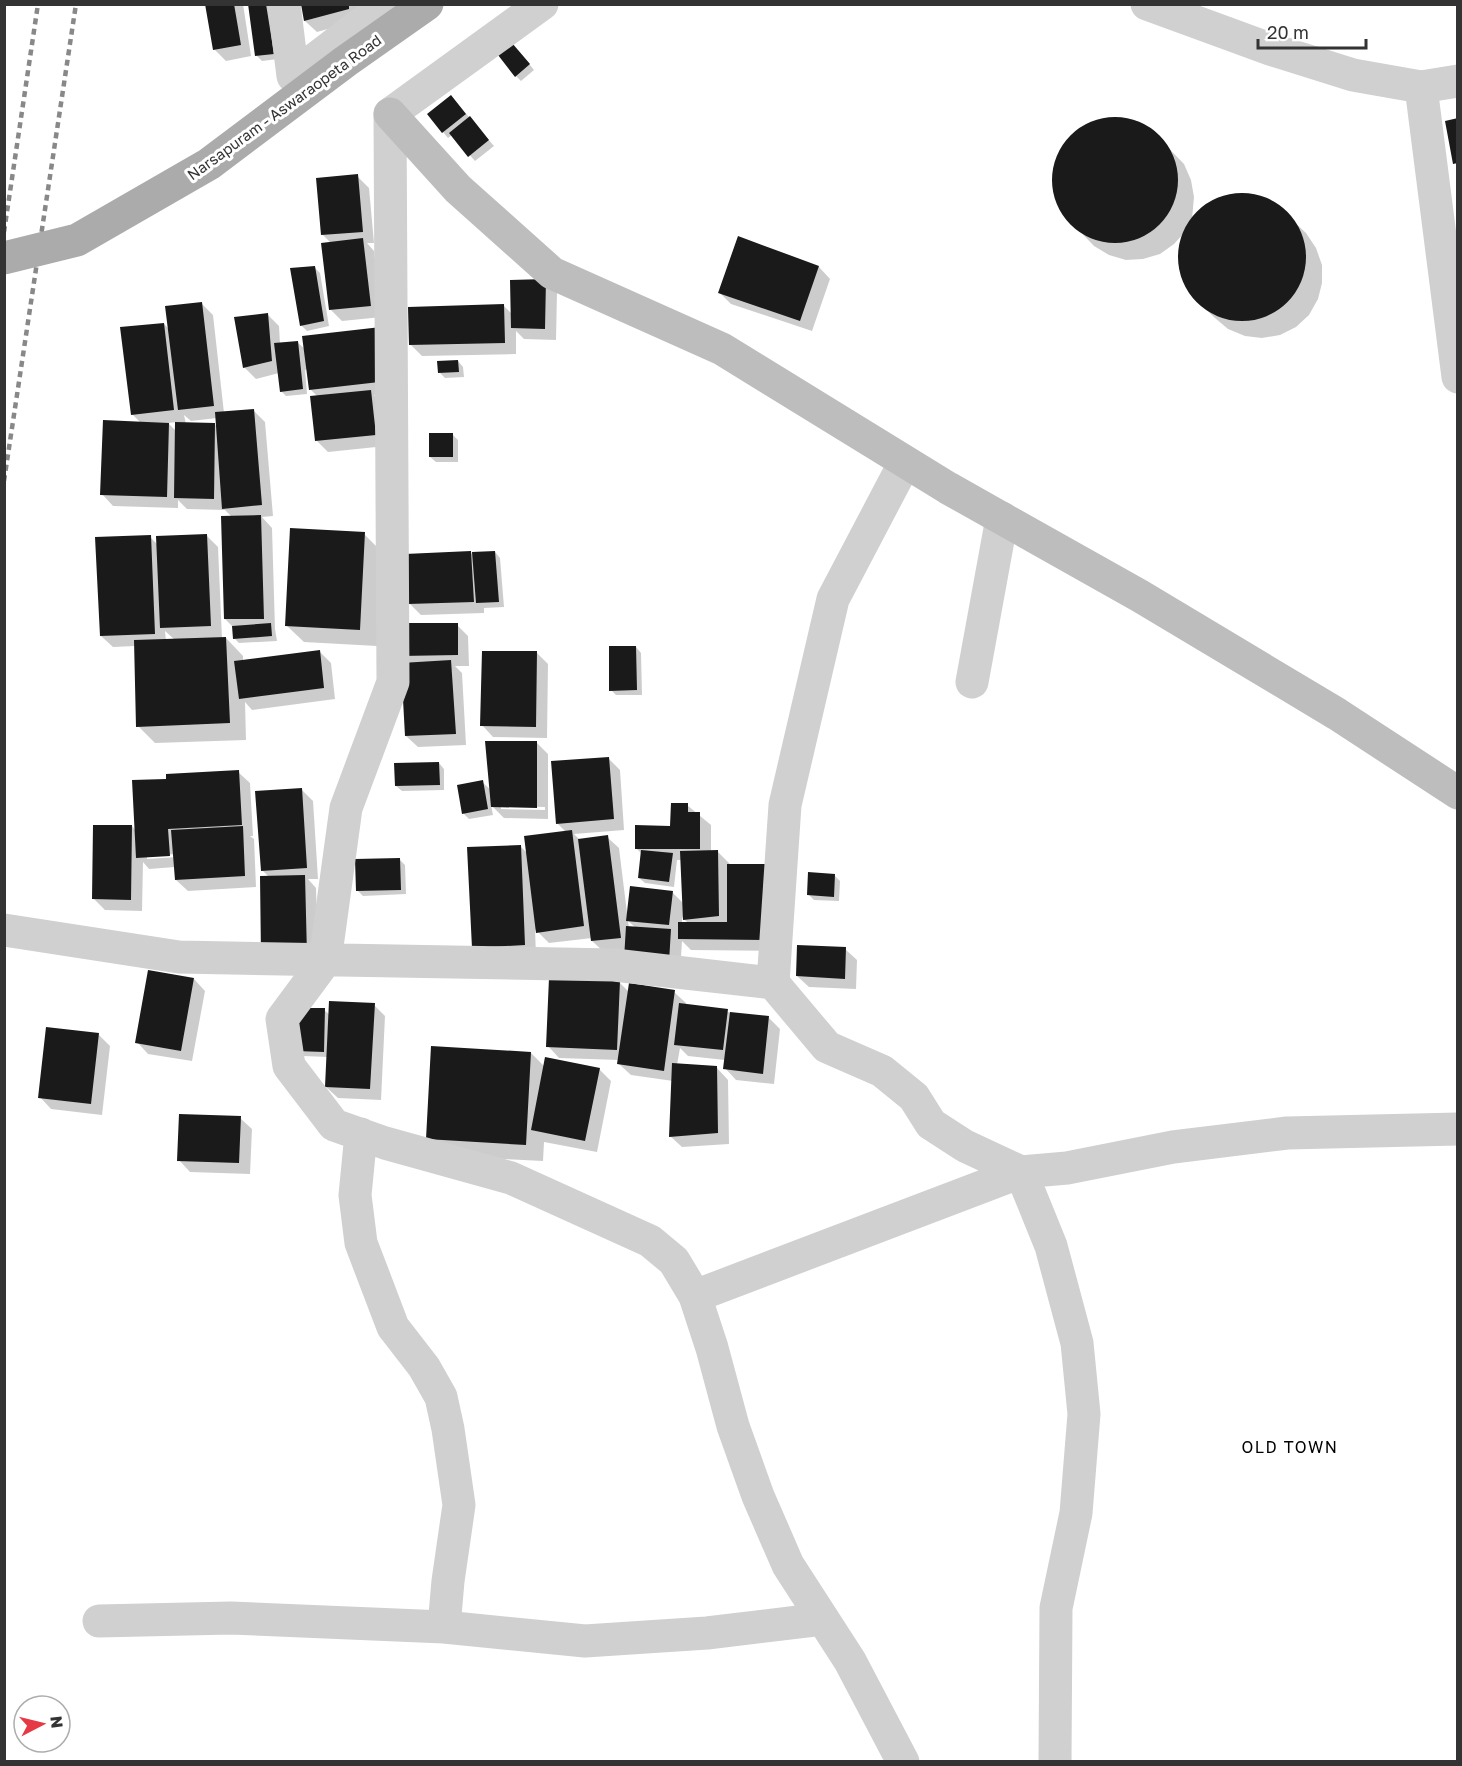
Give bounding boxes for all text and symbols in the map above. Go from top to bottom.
scale bar [1258,12,1366,50]
text: 20 m [1267,21,1309,43]
street label: Narsapuram - Aswaraopeta Road [183,31,385,183]
district label: OLD TOWN [1242,1437,1338,1457]
north arrow [12,1694,72,1754]
text: N [46,1715,68,1729]

